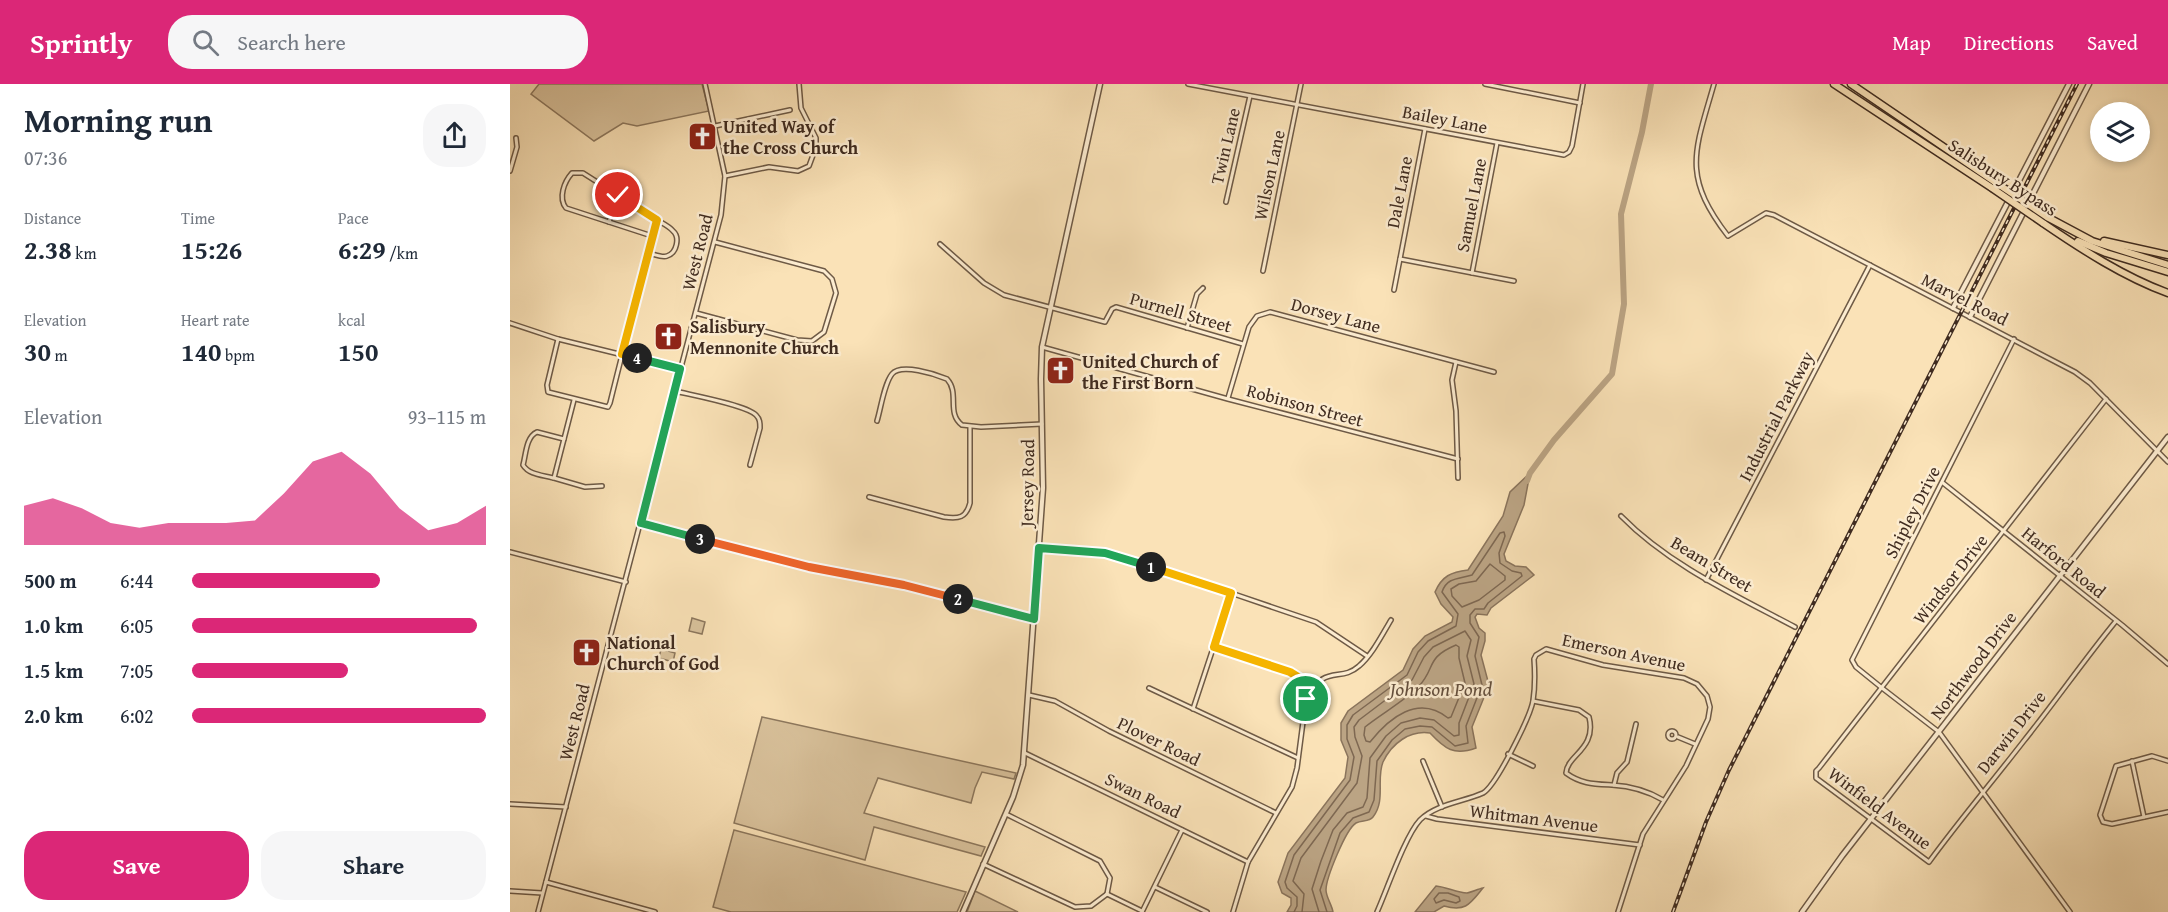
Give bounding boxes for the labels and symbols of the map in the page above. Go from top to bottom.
street label: Bailey Lane [1400,98,1490,140]
street label: Twin Lane [1203,105,1247,187]
place label: United Way of the Cross Church [723,113,859,161]
church icon: United Way of the Cross Church [686,120,718,152]
street label: Wilson Lane [1246,127,1292,223]
street label: Salisbury Bypass [1943,131,2063,223]
street label: Dale Lane [1379,154,1419,230]
street label: Samuel Lane [1449,156,1493,254]
pin [592,169,643,220]
street label: West Road [674,210,720,293]
street label: Marvel Road [1917,266,2014,333]
street label: Purnell Street [1127,285,1236,340]
street label: Dorsey Lane [1288,290,1384,340]
place label: Salisbury Mennonite Church [690,313,839,361]
church icon: Salisbury Mennonite Church [653,320,685,352]
pin: 4 [622,343,652,373]
street label: Industrial Parkway [1731,346,1821,486]
place label: United Church of the First Born [1082,348,1221,396]
church icon: United Church of the First Born [1045,355,1077,387]
street label: Robinson Street [1244,376,1367,434]
street label: Jersey Road [1013,439,1041,529]
street label: Shipley Drive [1877,461,1947,563]
street label: Harford Road [2016,520,2112,605]
pin: 3 [685,524,715,554]
street label: Windsor Drive [1906,528,1994,630]
street label: Beam Street [1666,529,1759,599]
pin: 1 [1136,552,1166,582]
pin: 2 [943,584,973,614]
street label: Northwood Drive [1923,605,2023,725]
street label: Emerson Avenue [1560,626,1688,678]
place label: National Church of God [607,629,720,677]
church icon: National Church of God [570,636,602,668]
pin [1280,673,1331,724]
water label: Johnson Pond [1387,674,1493,703]
street label: West Road [551,680,597,763]
street label: Darwin Drive [1970,685,2052,779]
street label: Plover Road [1113,709,1206,773]
street label: Winfield Avenue [1822,760,1938,856]
street label: Swan Road [1100,765,1186,825]
street label: Whitman Avenue [1468,797,1600,839]

